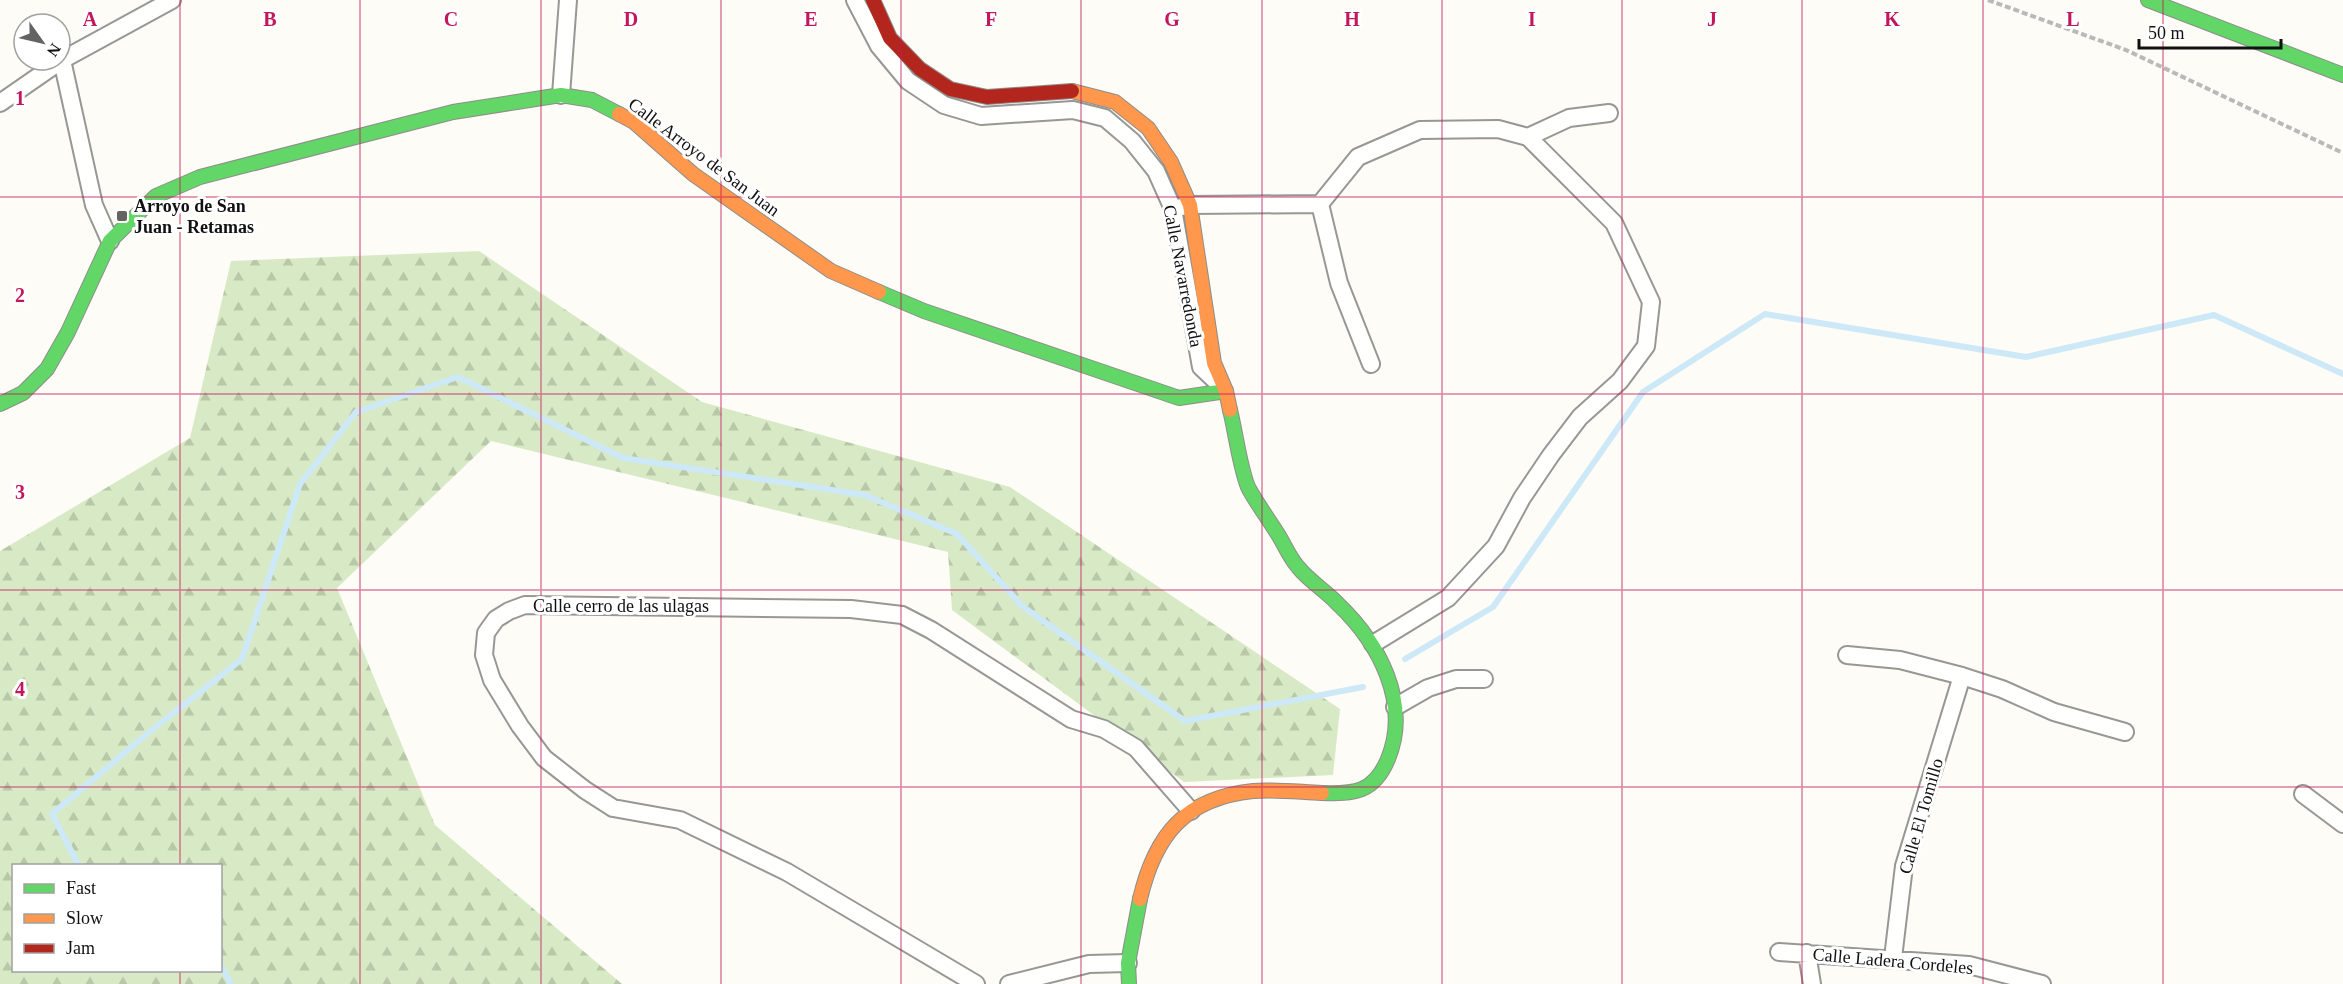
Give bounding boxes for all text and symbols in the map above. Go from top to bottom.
text: A [83,8,98,30]
text: B [263,8,277,30]
text: C [444,8,458,30]
text: D [624,8,638,30]
text: E [804,8,818,30]
text: F [985,8,997,30]
text: G [1164,8,1180,30]
text: H [1344,8,1360,30]
text: I [1528,8,1536,30]
text: J [1707,8,1717,30]
text: K [1884,8,1900,30]
text: L [2066,8,2080,30]
north arrow [12,12,72,72]
scale bar [2139,12,2282,50]
text: 50 m [2148,23,2185,43]
text: N [43,41,64,60]
text: 1 [15,87,25,109]
street label: Calle Arroyo de San Juan [625,94,783,220]
place label: Arroyo de San Juan - Retamas [134,196,254,237]
street label: Calle Navarredonda [1159,203,1207,349]
marker: Arroyo de San Juan - Retamas [115,209,129,223]
text: 2 [15,284,25,306]
text: 3 [15,481,25,503]
street label: Calle cerro de las ulagas [533,596,709,616]
text: 4 [15,678,25,700]
street label: Calle El Tomillo [1895,756,1947,876]
legend [12,864,222,972]
text: Fast [66,878,96,898]
text: Slow [66,908,103,928]
text: Jam [66,938,95,958]
street label: Calle Ladera Cordeles [1812,944,1974,978]

